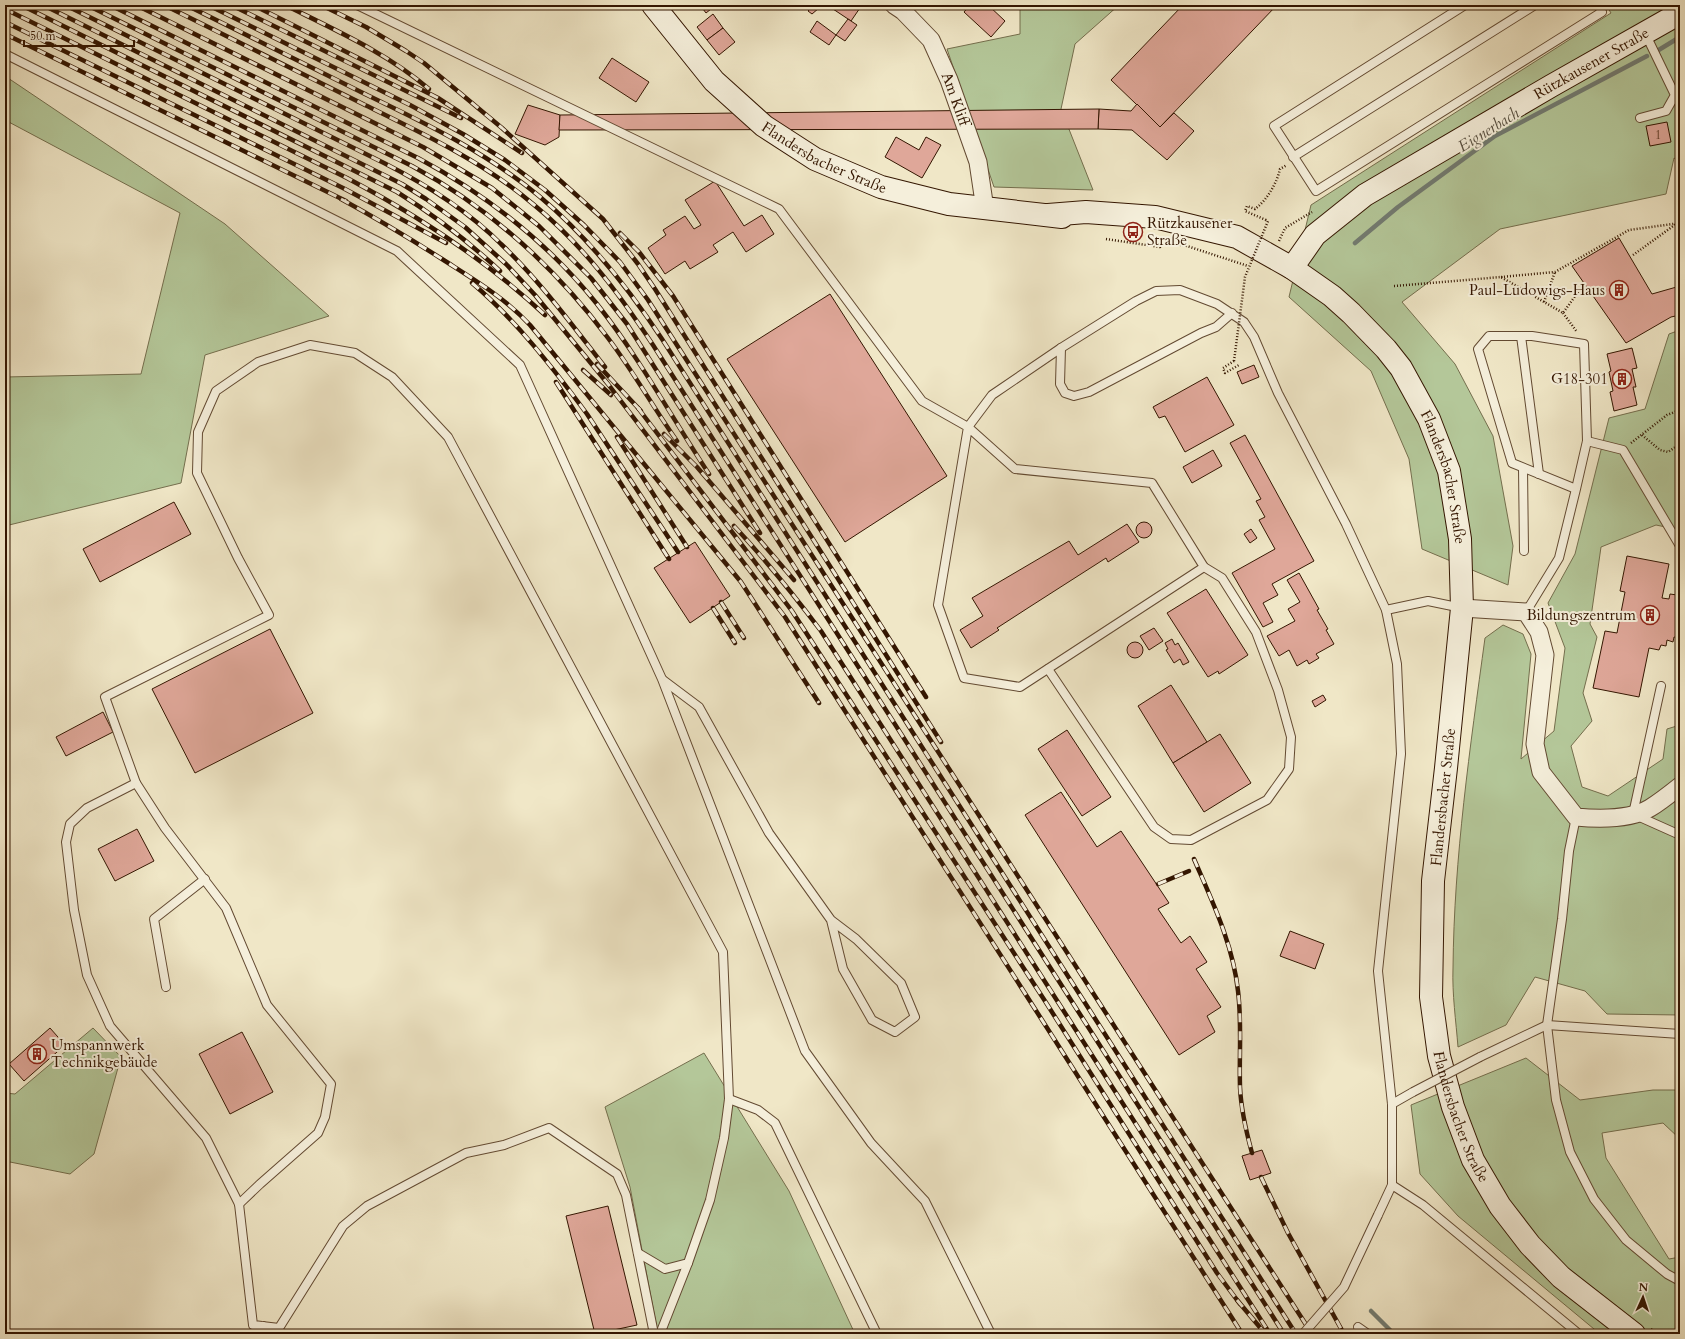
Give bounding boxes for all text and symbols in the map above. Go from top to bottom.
scale bar [24,22,134,48]
street label: Rützkausener Straße [1530,23,1653,104]
text: 50 m [30,28,57,44]
street label: Am Kliff [937,69,975,131]
water label: Eignerbach [1454,102,1524,157]
street label: Flandersbacher Straße [758,117,889,198]
house number: 1 [1655,126,1661,144]
place label: Rützkausener Straße [1147,213,1233,250]
bus stop icon: Rützkausener Straße [1122,221,1144,243]
building icon: Paul-Ludowigs-Haus [1608,279,1630,301]
place label: Paul-Ludowigs-Haus [1469,280,1605,300]
building icon: G18-301 [1611,368,1633,390]
place label: G18-301 [1551,369,1608,389]
street label: Flandersbacher Straße [1416,406,1470,544]
building icon: Bildungszentrum [1639,604,1661,626]
place label: Bildungszentrum [1526,605,1636,625]
street label: Flandersbacher Straße [1426,727,1460,867]
place label: Umspannwerk Technikgebäude [51,1035,158,1072]
building icon: Umspannwerk Technikgebäude [26,1043,48,1065]
street label: Flandersbacher Straße [1428,1050,1494,1186]
north arrow [1623,1277,1663,1317]
text: N [1638,1280,1649,1295]

